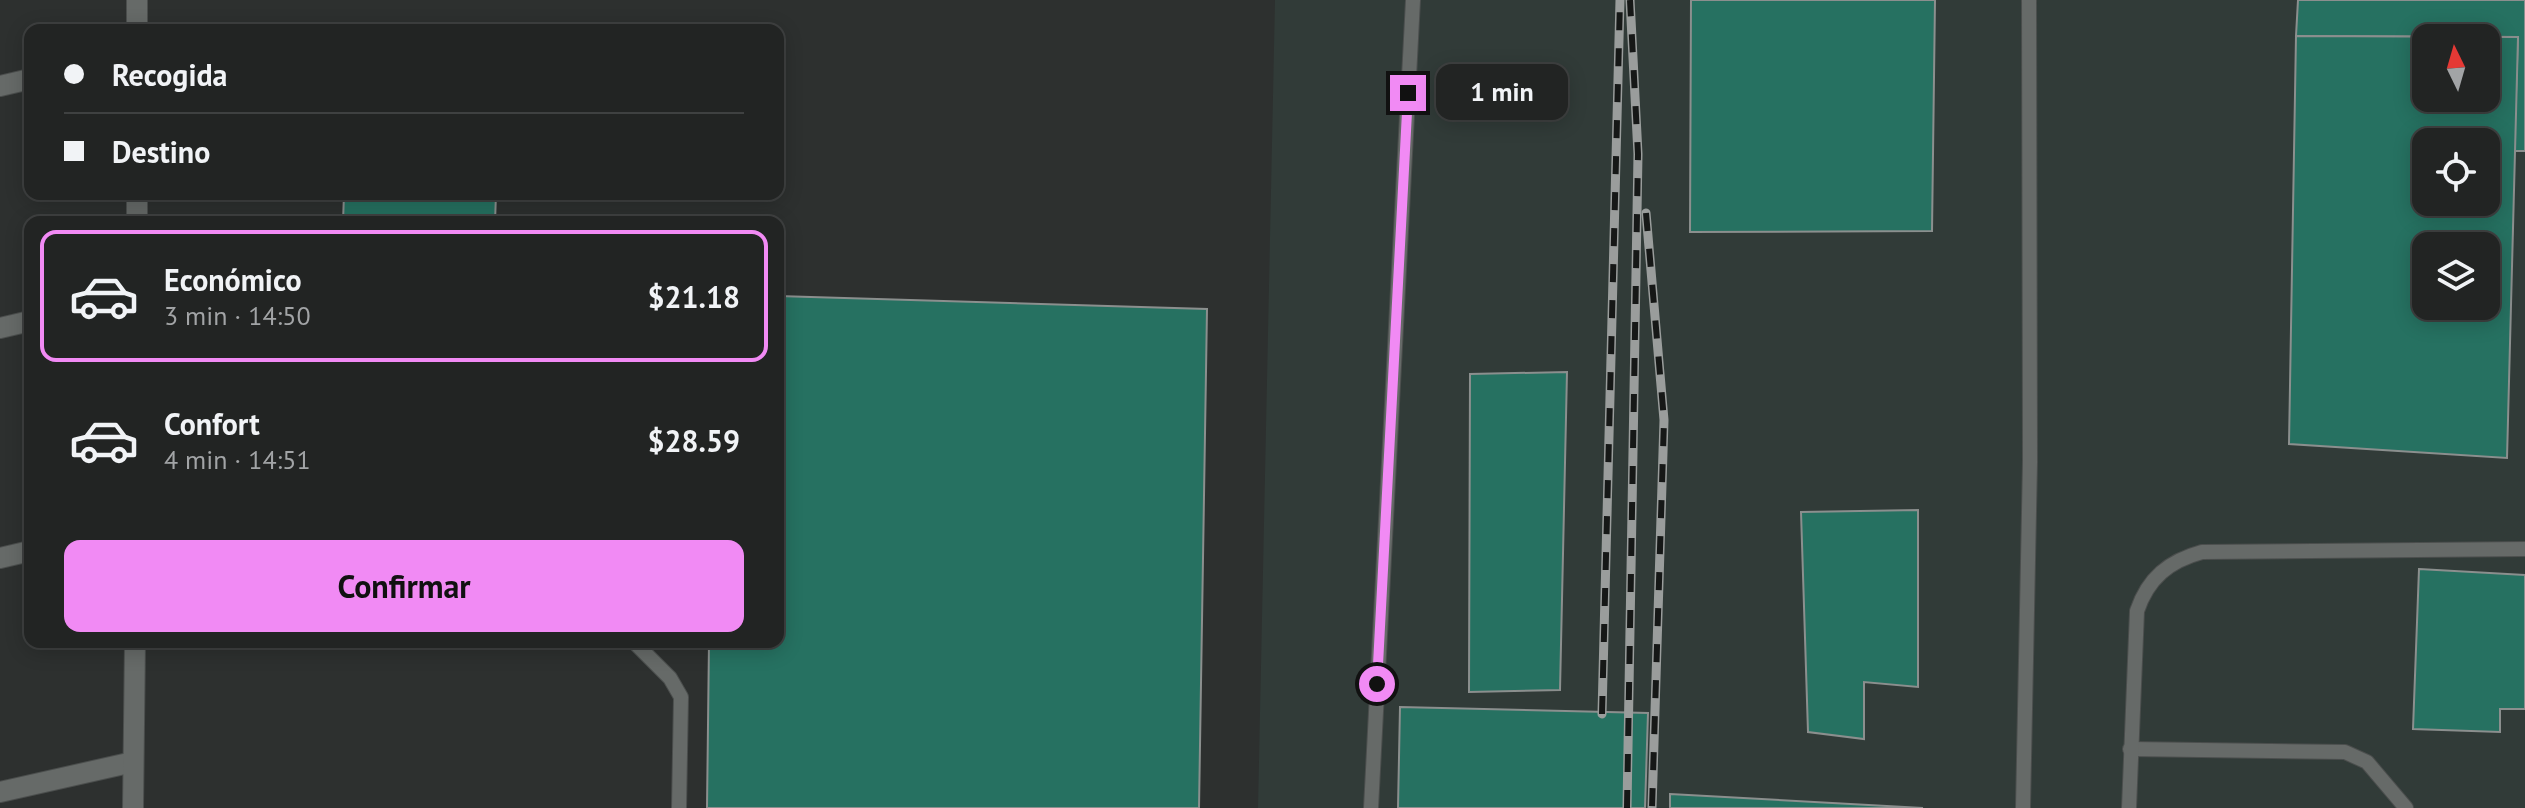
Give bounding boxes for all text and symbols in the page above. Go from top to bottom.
north arrow [2412,24,2500,112]
map controls [2412,24,2500,320]
text: Recogida [112,55,228,94]
callout: 1 min [1436,65,1568,121]
route end [1390,75,1426,111]
text: 1 min [1470,75,1534,108]
button: locate [2412,128,2500,216]
text: Destino [112,132,210,171]
button: layers [2412,232,2500,320]
icon: car [68,260,140,332]
text: Económico [164,260,302,299]
text: $21.18 [648,277,740,316]
text: 3 min · 14:50 [164,299,311,332]
icon: car [68,404,140,476]
text: Confort [164,404,260,443]
text: $28.59 [648,421,740,460]
text: 4 min · 14:51 [164,443,311,476]
button: Confirmar [64,540,744,632]
route start [1359,666,1395,702]

